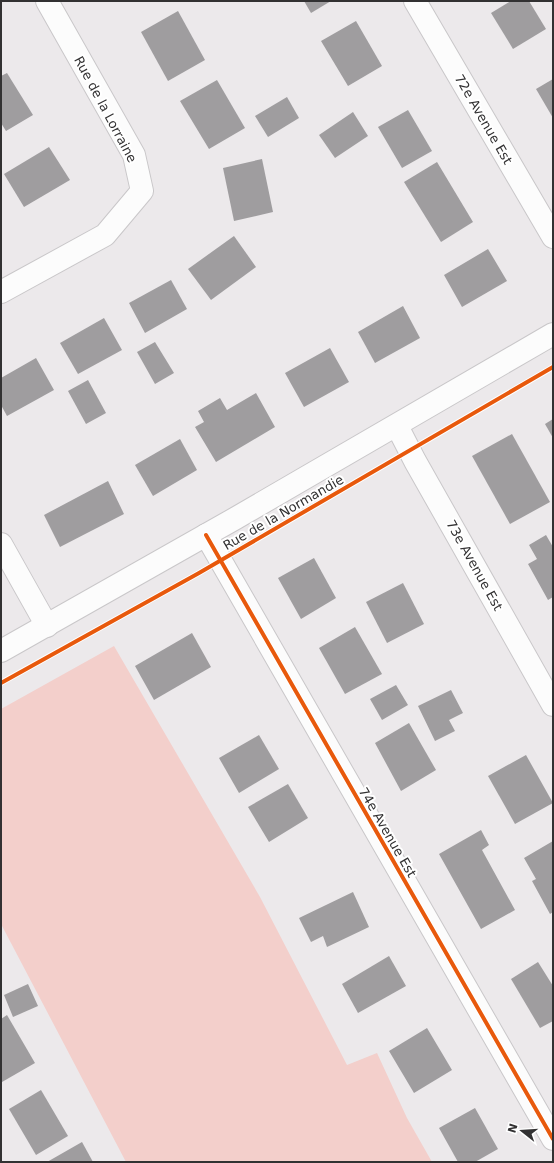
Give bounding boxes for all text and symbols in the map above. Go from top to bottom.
street label: Rue de la Lorraine [71,54,140,165]
street label: 72e Avenue Est [452,72,515,167]
street label: Rue de la Normandie [220,472,346,553]
street label: 73e Avenue Est [443,517,506,613]
street label: 74e Avenue Est [356,785,419,880]
north arrow [502,1111,542,1151]
text: N [505,1122,520,1135]

